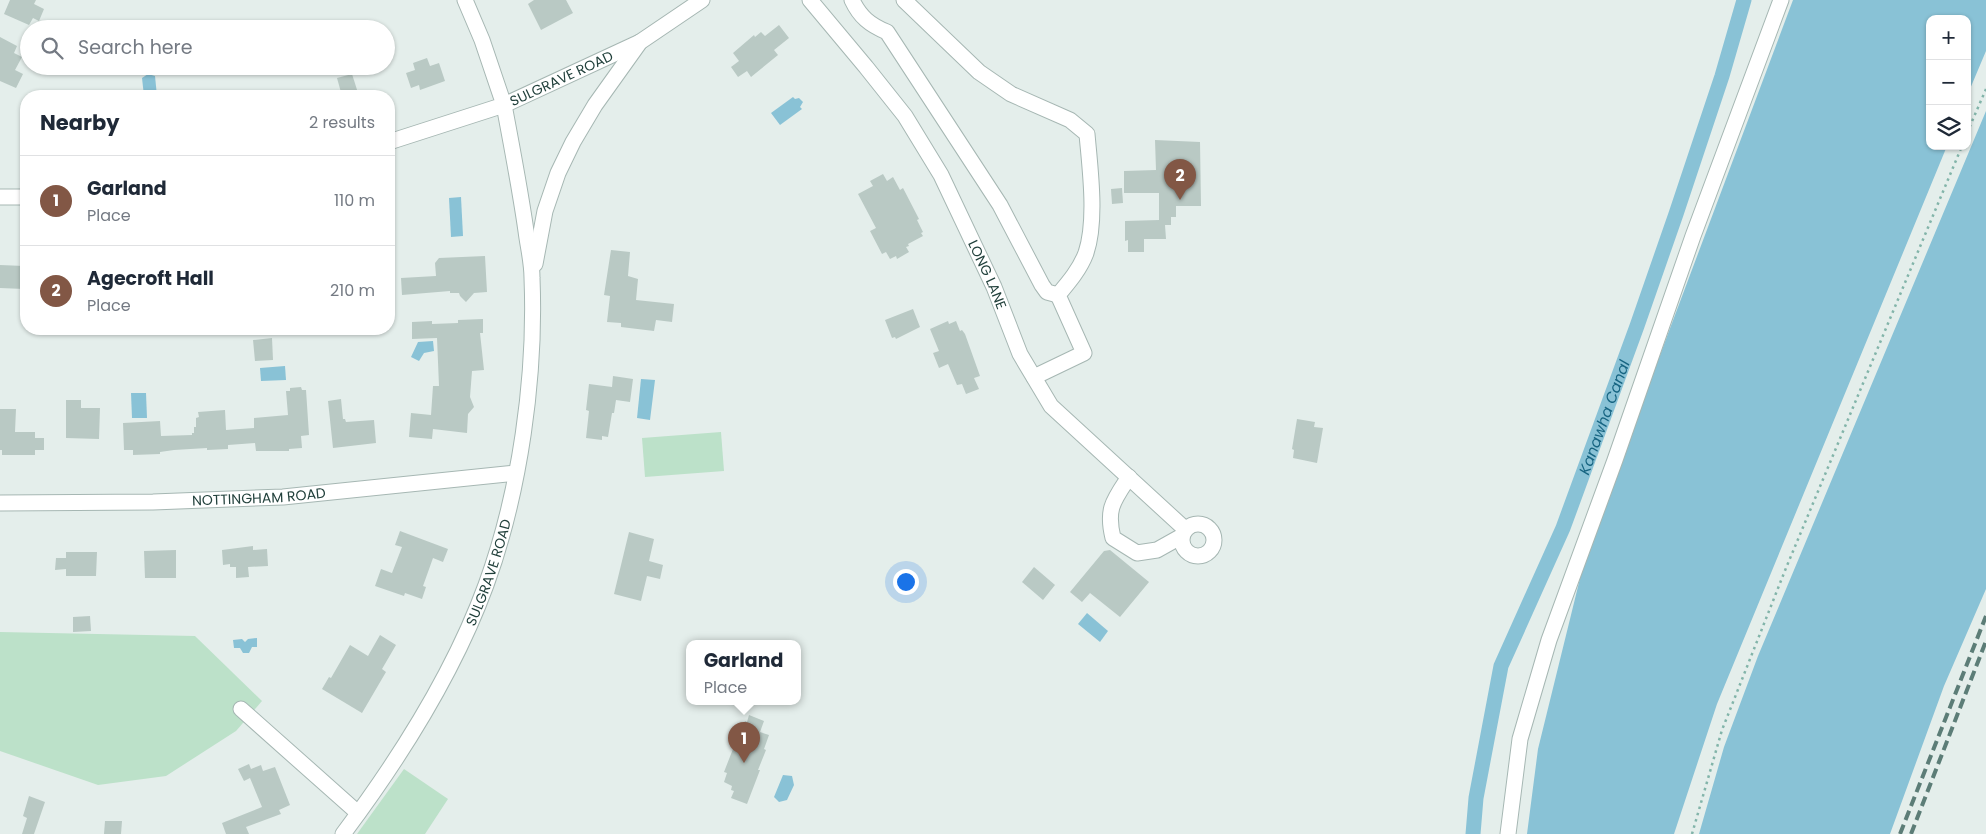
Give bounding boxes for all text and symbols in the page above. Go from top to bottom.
map controls [1926,15,1971,150]
button: + [1926,15,1971,60]
search box [20,20,395,75]
icon: search [38,34,66,62]
text: Search here [78,34,192,61]
street label: SULGRAVE ROAD [506,46,616,111]
button: − [1926,60,1971,105]
button: layers [1926,105,1971,150]
text: Nearby [40,108,120,137]
text: 2 results [309,111,375,134]
pin: 2 [1164,159,1196,200]
text: Garland [87,175,167,202]
text: 1 [53,189,59,212]
text: 110 m [334,189,375,212]
text: Place [87,204,131,227]
street label: LONG LANE [963,237,1012,312]
text: Agecroft Hall [87,265,214,292]
text: 2 [51,279,61,302]
text: 210 m [330,279,375,302]
text: Place [87,294,131,317]
water label: Kanawha Canal [1573,356,1634,477]
street label: NOTTINGHAM ROAD [192,483,327,510]
street label: SULGRAVE ROAD [461,517,516,629]
your location [893,569,919,595]
popup [686,640,801,705]
text: Garland [704,647,783,674]
text: Place [704,676,747,699]
pin: 1 [728,722,760,763]

